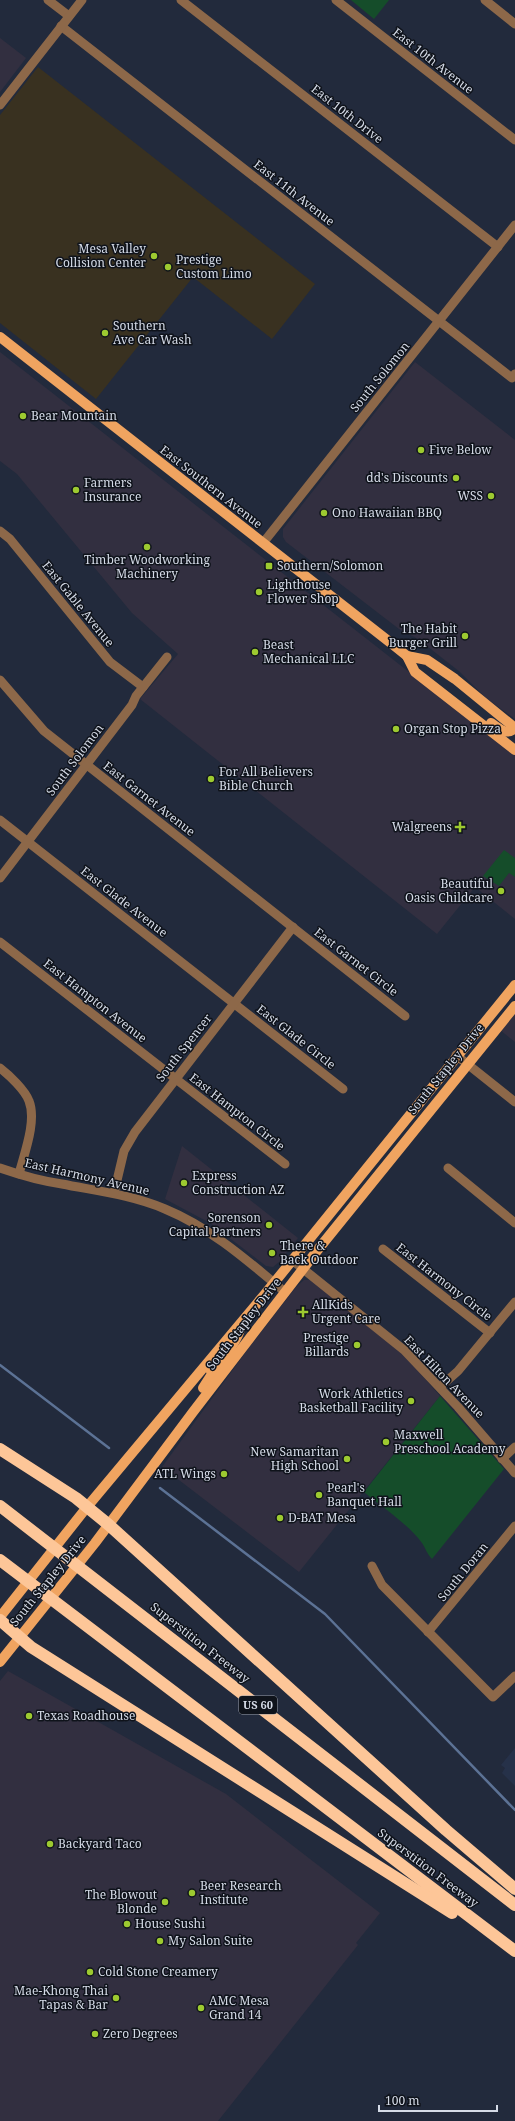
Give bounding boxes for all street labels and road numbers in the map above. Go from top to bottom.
street label: East 10th Avenue [389,24,477,98]
street label: East 10th Drive [308,80,387,147]
street label: East 11th Avenue [250,156,338,230]
street label: South Solomon [346,338,413,416]
street label: East Southern Avenue [157,441,266,532]
street label: East Gable Avenue [38,557,118,650]
street label: South Solomon [42,720,107,799]
street label: East Garnet Avenue [100,757,199,840]
street label: East Glade Avenue [77,862,171,941]
street label: East Garnet Circle [311,923,402,1000]
street label: East Hampton Avenue [40,955,151,1046]
street label: East Glade Circle [253,1000,339,1073]
street label: South Spencer [152,1010,216,1085]
street label: South Stapley Drive [404,1020,488,1118]
street label: East Hampton Circle [186,1069,289,1154]
street label: East Harmony Avenue [23,1154,151,1199]
street label: East Harmony Circle [393,1239,496,1324]
street label: South Stapley Drive [202,1274,285,1373]
street label: East Hilton Avenue [400,1332,488,1422]
street label: South Stapley Drive [6,1532,90,1630]
street label: South Doran [433,1538,492,1605]
street label: Superstition Freeway [147,1598,254,1687]
road number: US 60 [239,1696,277,1714]
street label: Superstition Freeway [374,1824,482,1911]

